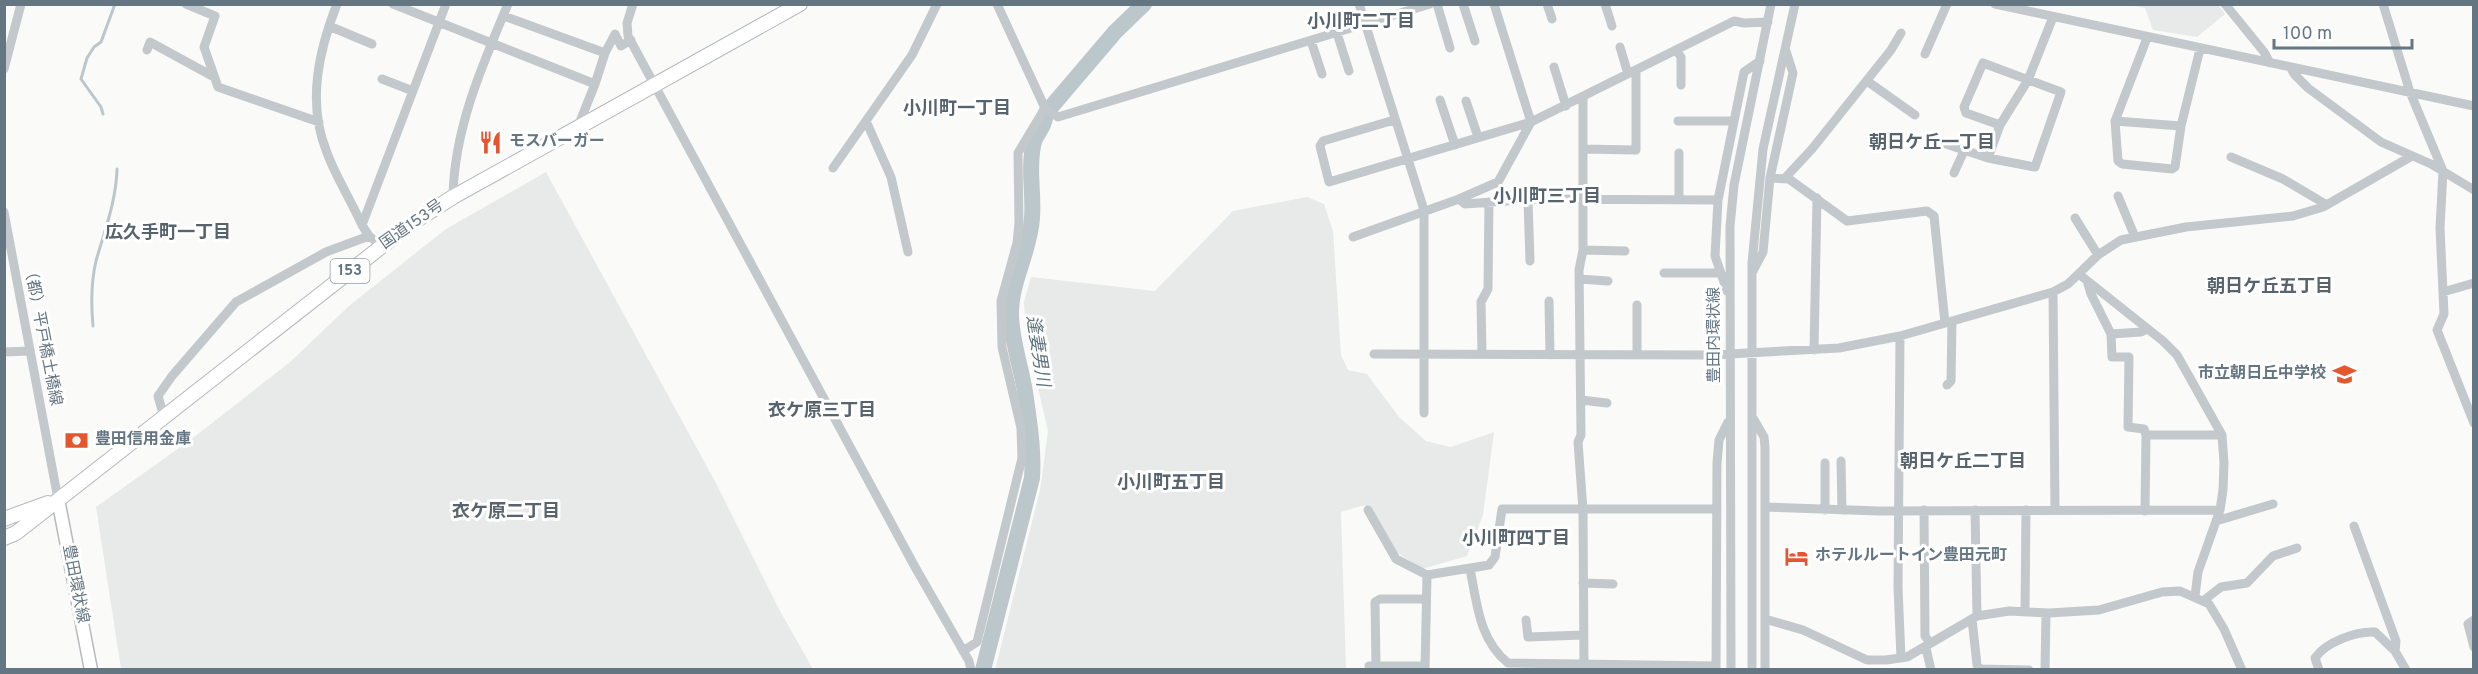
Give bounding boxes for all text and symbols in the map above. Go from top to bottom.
district label: 小川町二丁目 [1307,11,1415,34]
scale bar [2274,12,2412,50]
text: 100 m [2283,23,2332,46]
district label: 小川町一丁目 [903,98,1011,121]
restaurant icon: モスバーガー [478,129,504,155]
place label: モスバーガー [509,132,605,152]
district label: 朝日ケ丘一丁目 [1869,132,1995,155]
district label: 小川町三丁目 [1493,186,1601,209]
street label: 国道153号 [376,196,448,254]
district label: 広久手町一丁目 [105,222,231,245]
road number: 153 [330,259,370,283]
street label: （都）平戸橋土橋線 [18,262,66,408]
district label: 朝日ケ丘五丁目 [2207,276,2333,299]
street label: 豊田内環状線 [1705,287,1725,383]
water label: 逢妻男川 [1020,314,1054,390]
school or university icon: 市立朝日丘中学校 [2331,361,2357,387]
place label: 市立朝日丘中学校 [2198,364,2326,384]
district label: 衣ケ原三丁目 [768,400,876,423]
bank icon: 豊田信用金庫 [64,427,90,453]
place label: 豊田信用金庫 [95,430,191,450]
district label: 朝日ケ丘二丁目 [1900,451,2026,474]
district label: 小川町五丁目 [1117,472,1225,495]
district label: 衣ケ原二丁目 [452,501,560,524]
district label: 小川町四丁目 [1462,528,1570,551]
street label: 豊田環状線 [58,543,92,625]
hotel icon: ホテルルートイン豊田元町 [1784,543,1810,569]
place label: ホテルルートイン豊田元町 [1815,546,2007,566]

